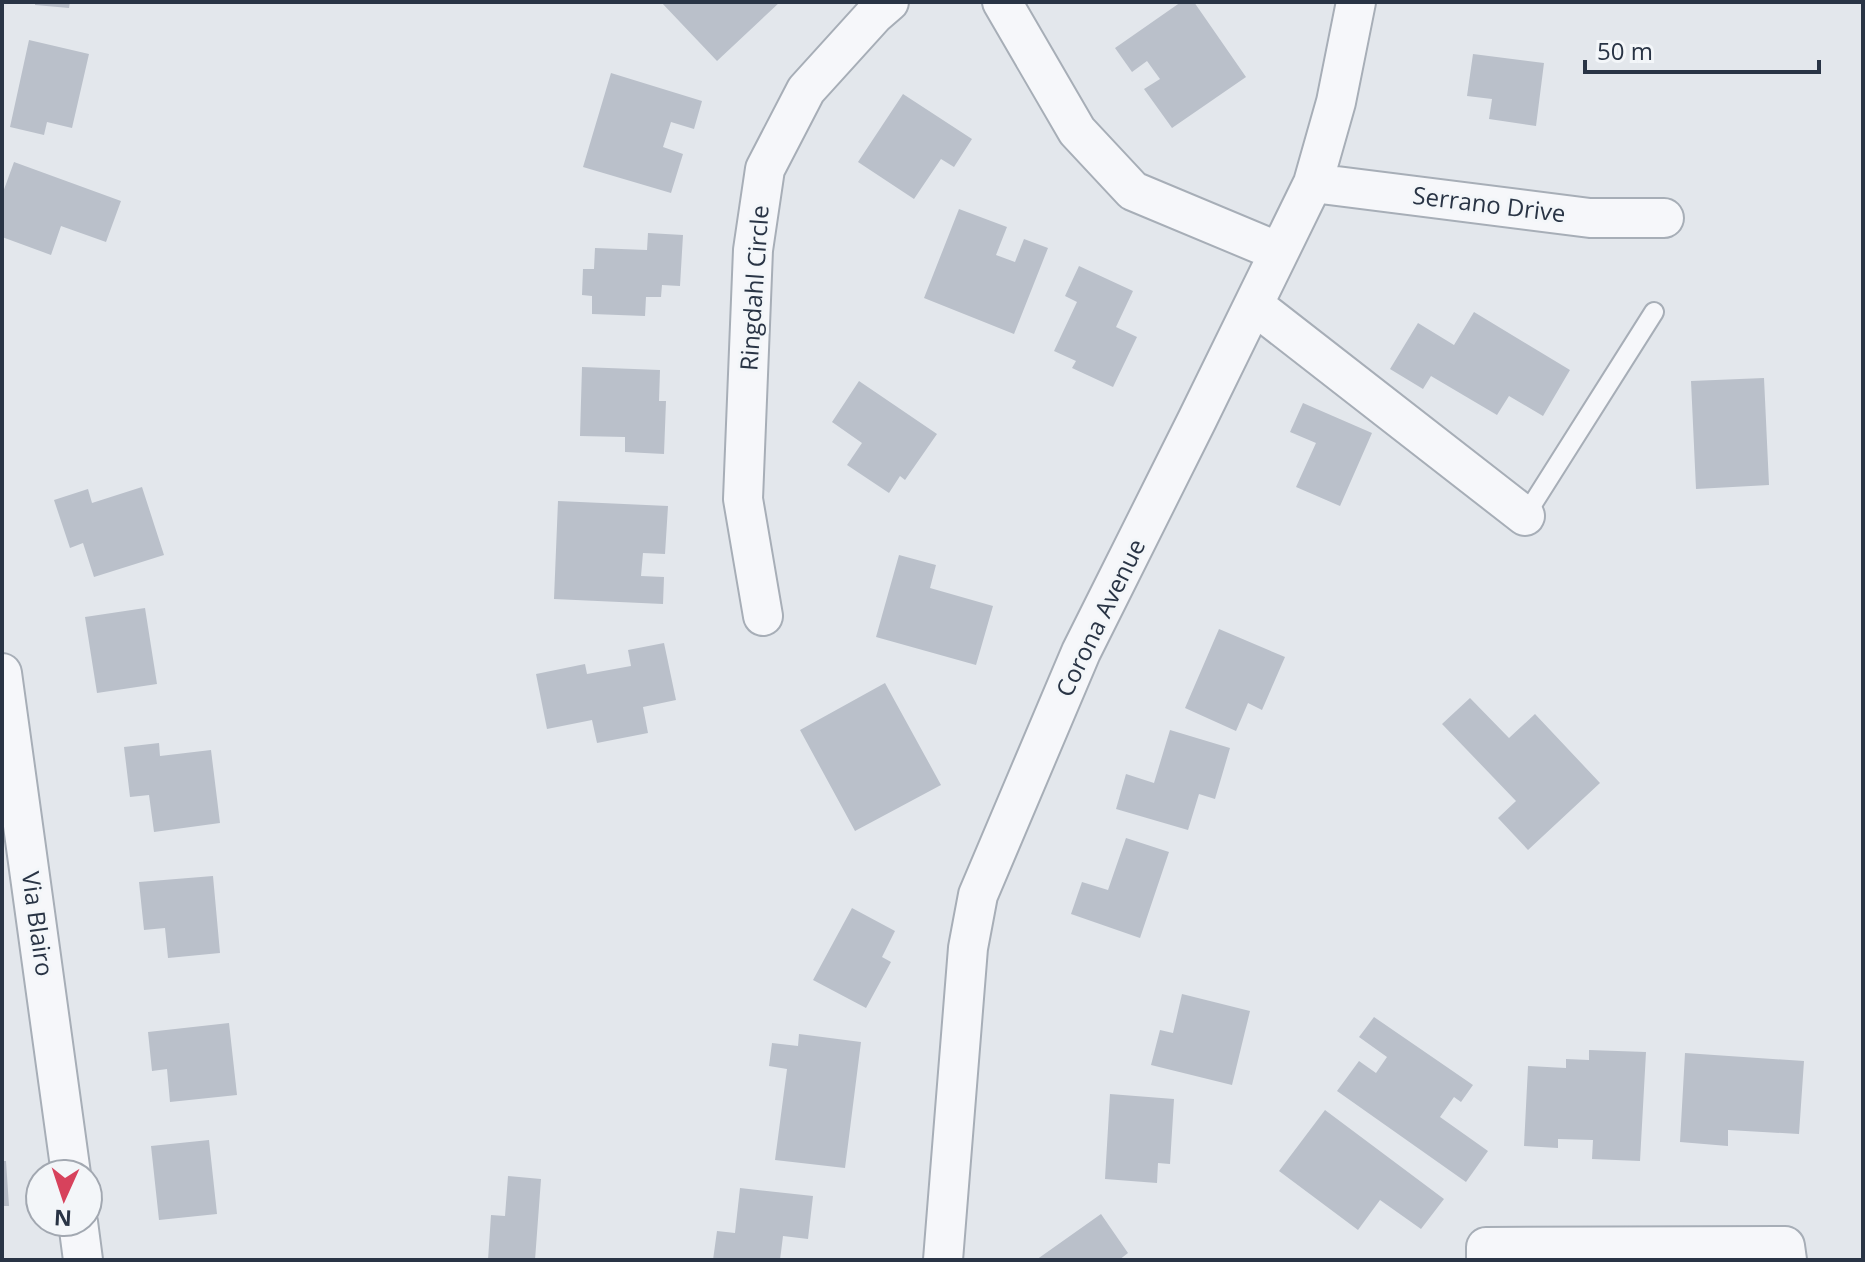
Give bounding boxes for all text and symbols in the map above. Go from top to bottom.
scale bar [1585,24,1819,74]
text: 50 m [1597,34,1653,67]
street label: Serrano Drive [1411,178,1567,229]
street label: Ringdahl Circle [731,204,776,372]
street label: Corona Avenue [1047,533,1152,702]
street label: Via Blairo [15,869,62,978]
north arrow [24,1158,104,1238]
text: N [53,1204,73,1234]

